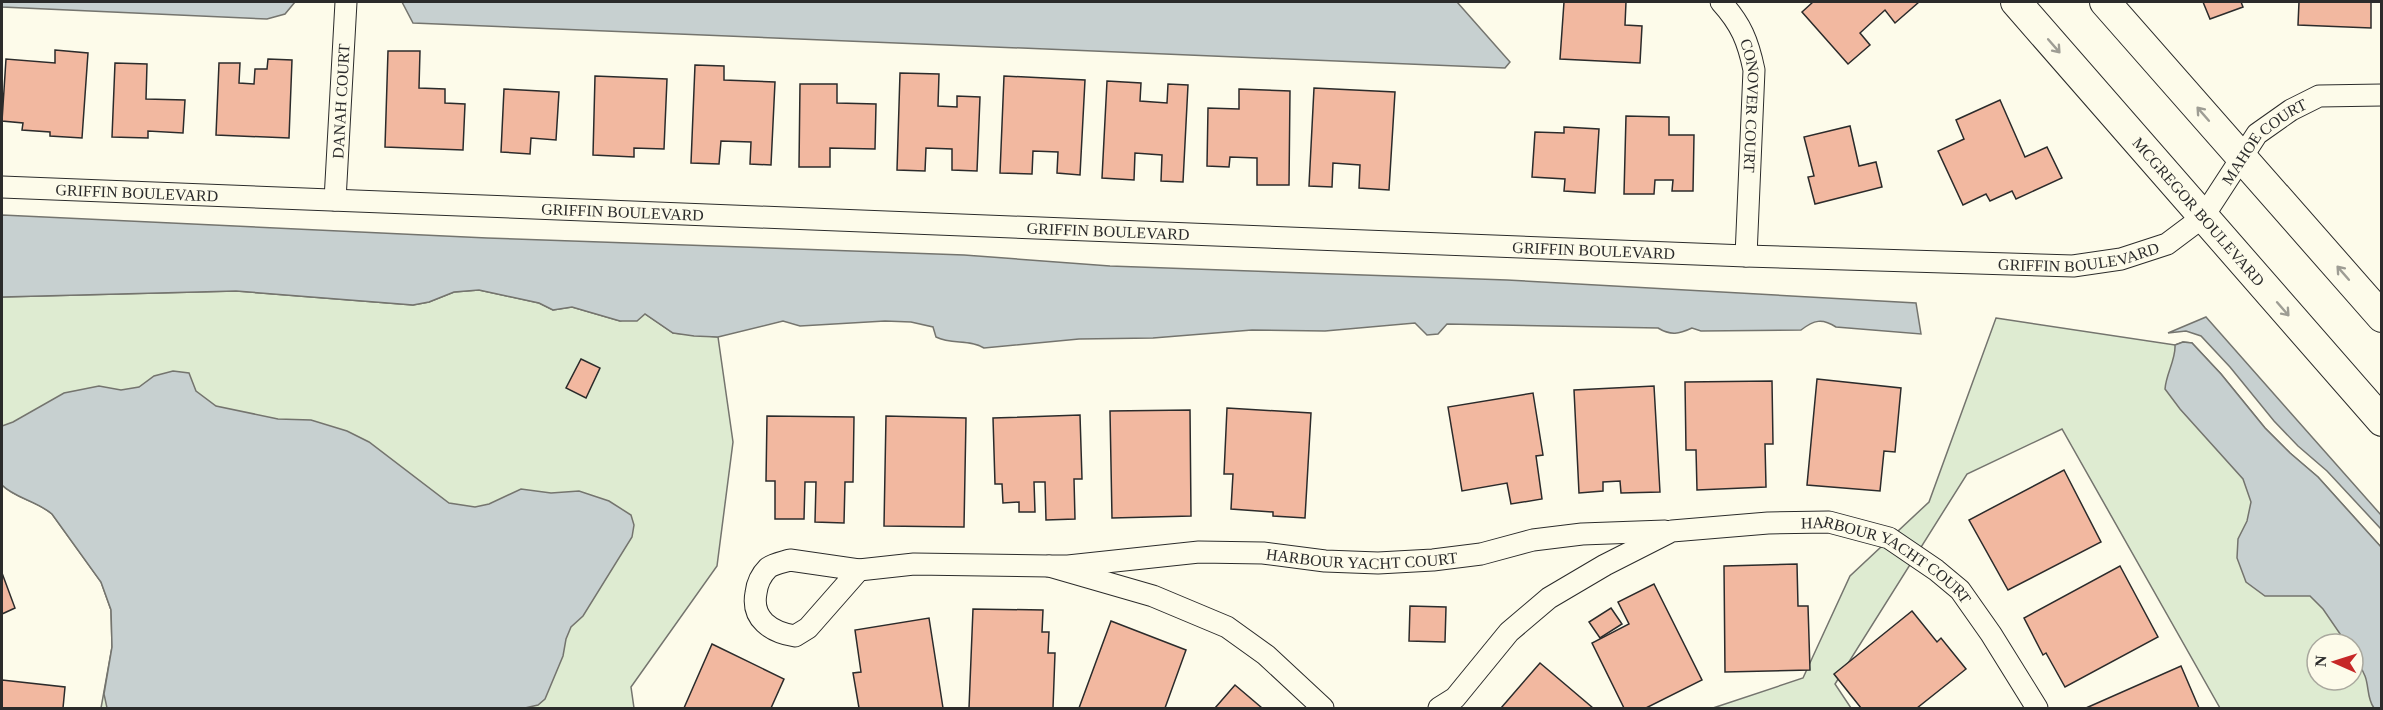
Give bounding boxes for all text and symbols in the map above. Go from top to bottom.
street label: CONOVER COURT [1737,36,1762,173]
one-way arrow [2047,38,2061,53]
street label: DANAH COURT [329,43,353,159]
street label: MAHOE COURT [2218,96,2309,188]
one-way arrow [2196,107,2210,122]
street label: MCGREGOR BOULEVARD [2129,134,2268,289]
street label: GRIFFIN BOULEVARD [55,181,219,205]
street label: GRIFFIN BOULEVARD [541,200,704,224]
street label: GRIFFIN BOULEVARD [1026,220,1190,243]
street label: GRIFFIN BOULEVARD [1512,239,1675,262]
street label: GRIFFIN BOULEVARD [1998,239,2161,275]
one-way arrow [2336,266,2350,281]
one-way arrow [2276,301,2290,316]
street label: HARBOUR YACHT COURT [1801,513,1975,607]
street label: HARBOUR YACHT COURT [1265,545,1459,572]
north arrow [2305,632,2365,692]
text: N [2312,655,2329,667]

